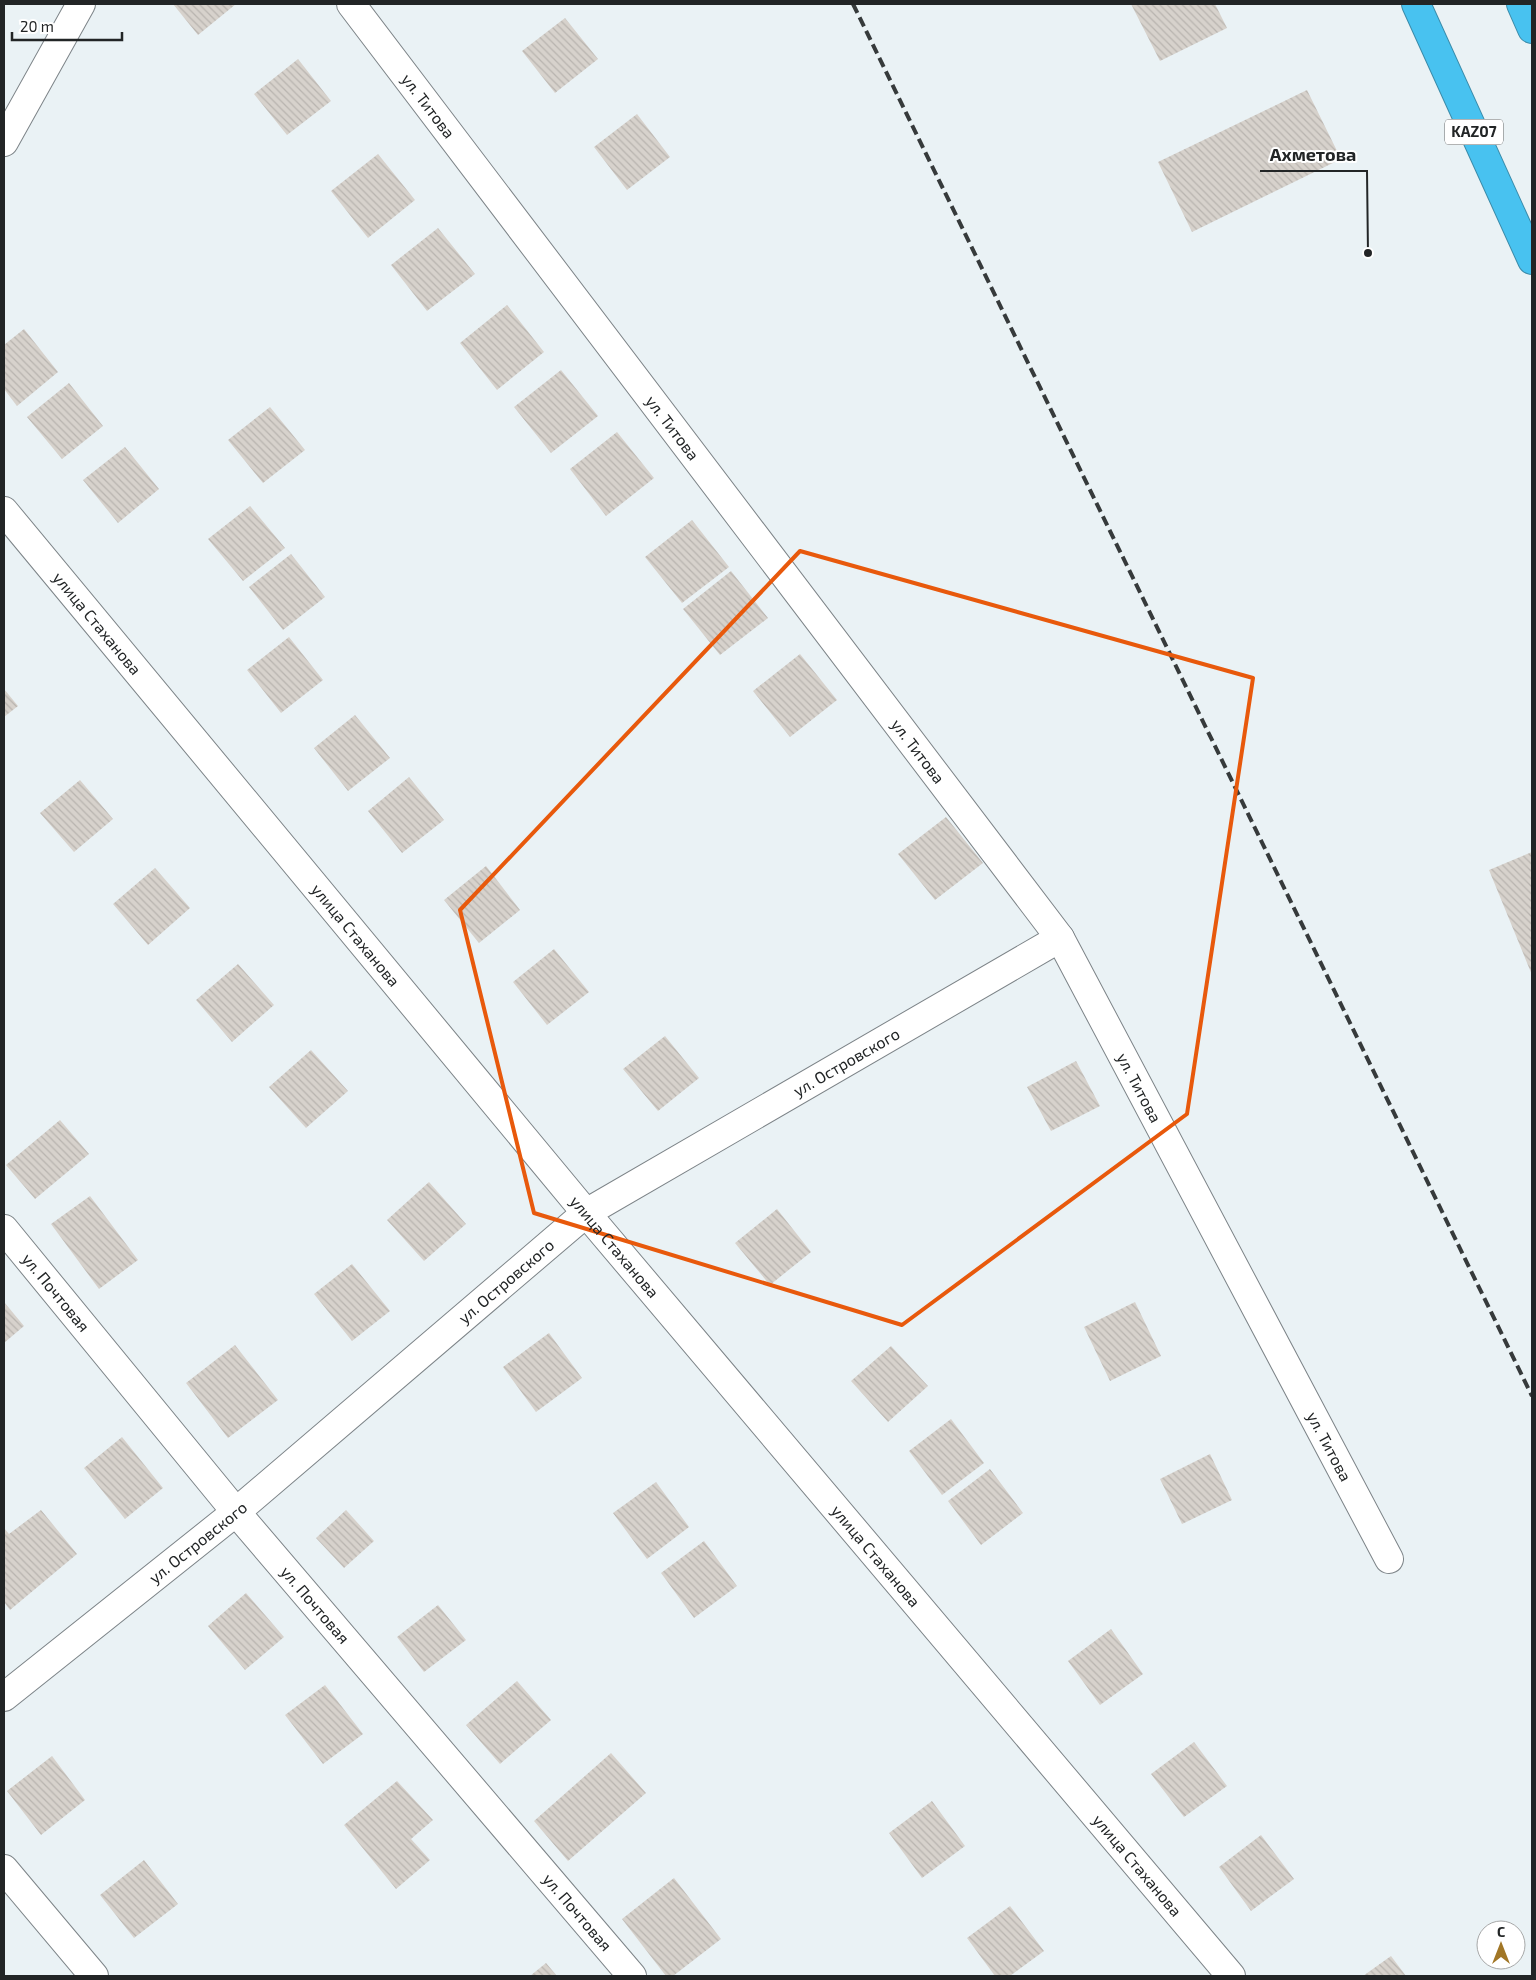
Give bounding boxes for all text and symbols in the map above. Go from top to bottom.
scale bar [12,10,122,42]
text: 20 m [20,17,54,35]
street label: ул. Титова [397,70,459,142]
road number: KAZ07 [1445,120,1503,144]
callout: Ахметова [1260,138,1367,171]
text: Ахметова [1270,143,1356,165]
street label: ул. Титова [642,391,704,464]
street label: улица Стаханова [49,568,146,678]
street label: ул. Титова [887,715,949,787]
street label: улица Стаханова [307,880,404,990]
street label: ул. Островского [789,1023,903,1101]
street label: ул. Титова [1113,1049,1166,1126]
street label: улица Стаханова [566,1191,663,1301]
street label: ул. Островского [454,1235,558,1328]
street label: ул. Почтовая [18,1249,94,1335]
street label: ул. Титова [1303,1408,1356,1484]
street label: ул. Островского [145,1497,250,1588]
street label: улица Стаханова [827,1501,925,1611]
street label: ул. Почтовая [277,1562,354,1647]
street label: улица Стаханова [1089,1810,1186,1920]
street label: ул. Почтовая [539,1869,616,1954]
north arrow [1476,1920,1526,1970]
text: С [1497,1923,1505,1940]

